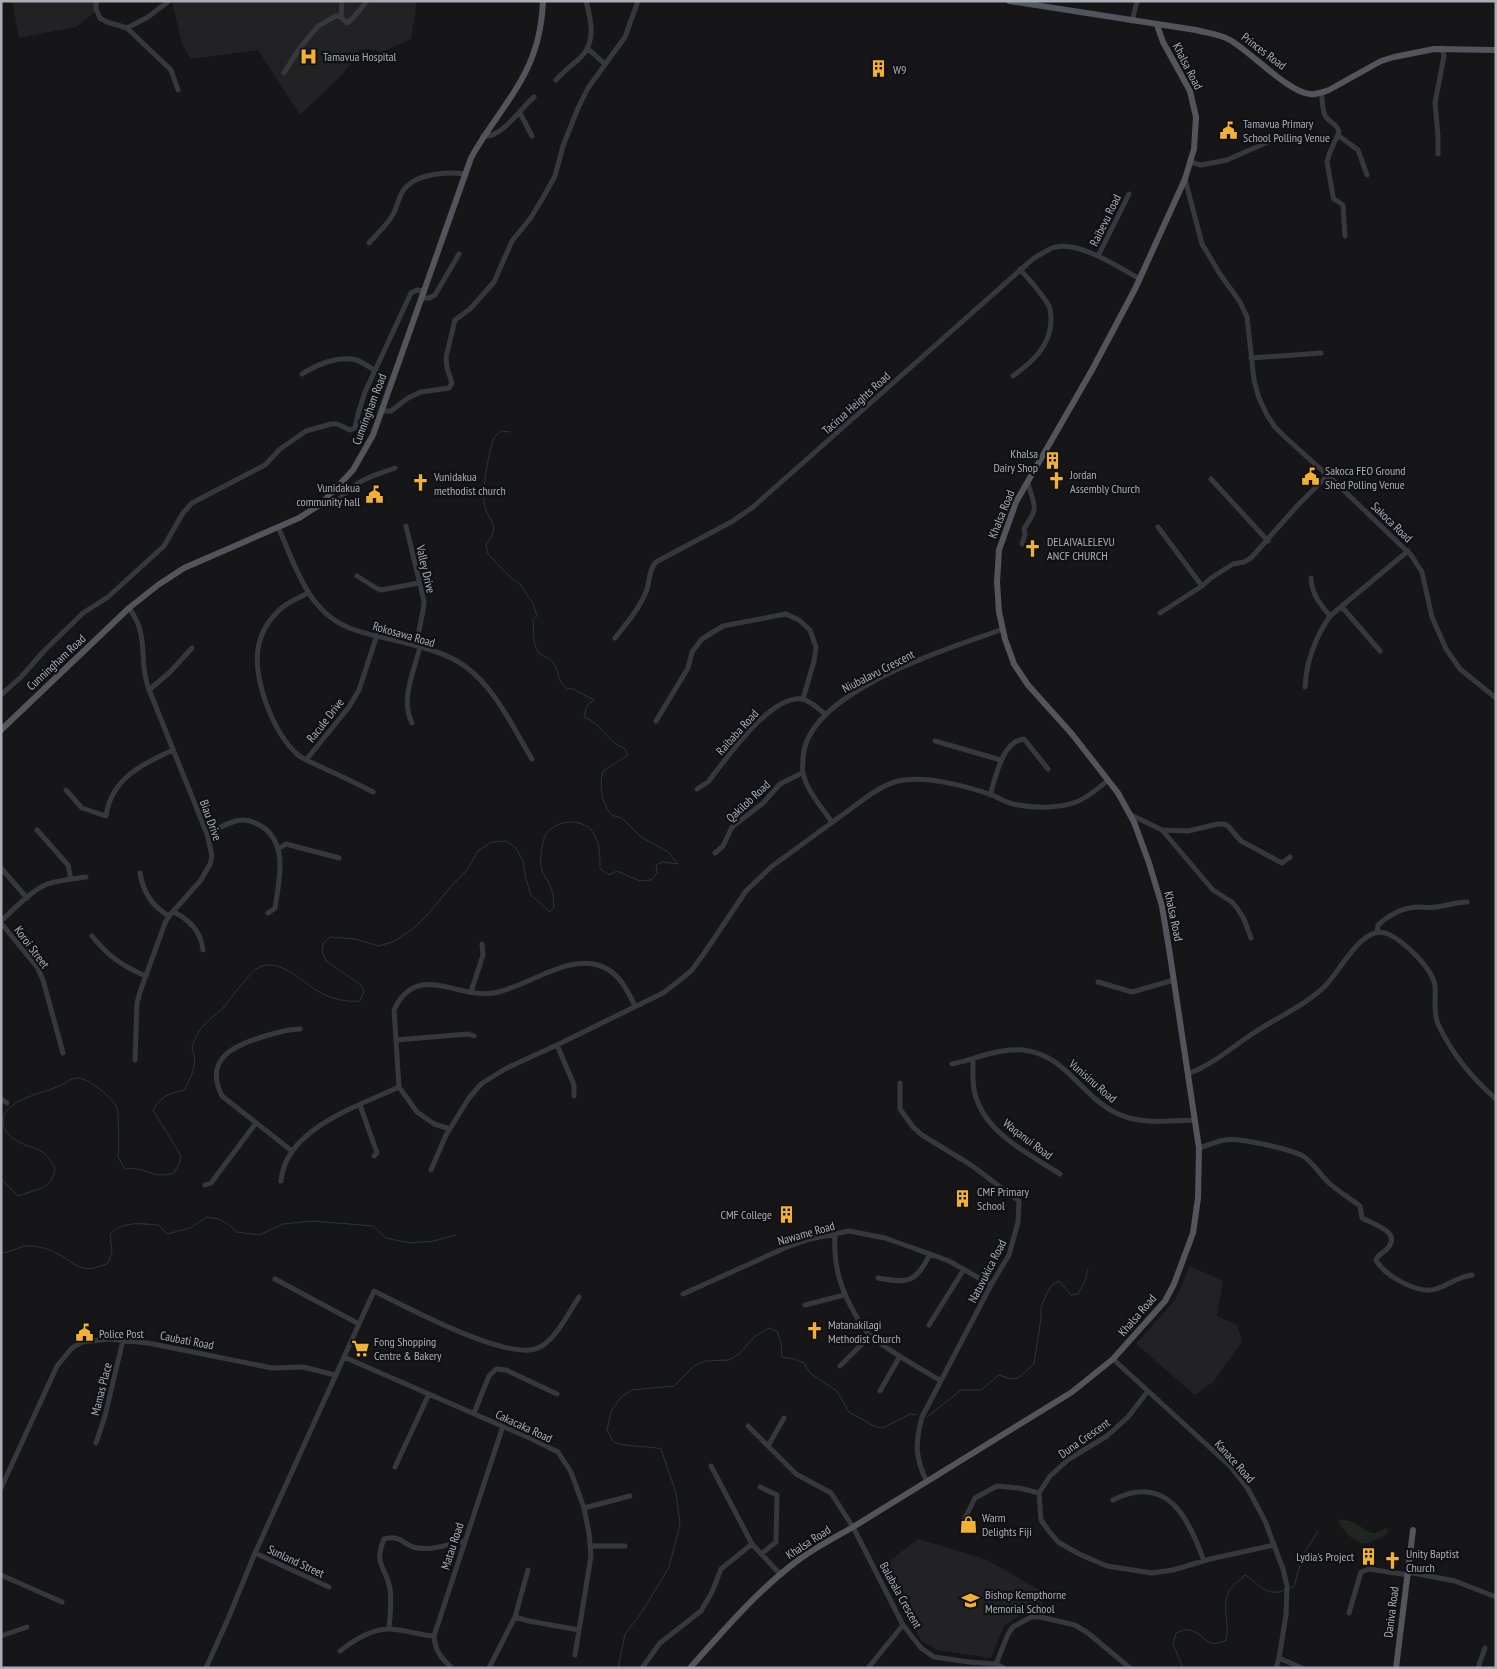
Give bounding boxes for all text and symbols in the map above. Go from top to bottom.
street label: Princes Road [1239,29,1289,73]
street label: Khalsa Road [1170,40,1206,92]
hospital icon: Tamavua Hospital [299,46,319,66]
place label: Tamavua Hospital [323,49,397,64]
building icon: W9 [869,59,889,79]
place label: W9 [893,62,906,77]
place label: Tamavua Primary School Polling Venue [1243,116,1330,145]
public building icon: Tamavua Primary School Polling Venue [1219,120,1239,140]
street label: Raibevu Road [1086,192,1124,248]
street label: Tacirua Heights Road [819,368,893,438]
street label: Cunningham Road [349,371,389,447]
place label: Khalsa Dairy Shop [993,446,1038,475]
building icon: Khalsa Dairy Shop [1042,450,1062,470]
place label: Sakoca FEO Ground Shed Polling Venue [1325,463,1406,492]
place label: Jordan Assembly Church [1069,467,1140,496]
public building icon: Sakoca FEO Ground Shed Polling Venue [1301,467,1321,487]
place label: Vunidakua methodist church [433,469,506,498]
church icon: Jordan Assembly Church [1046,471,1066,491]
church icon: Vunidakua methodist church [410,473,430,493]
place label: Vunidakua community hall [296,480,360,509]
public building icon: Vunidakua community hall [364,484,384,504]
street label: Khalsa Road [985,488,1017,540]
street label: Sakoca Road [1368,499,1416,545]
place label: DELAIVALELEVU ANCF CHURCH [1047,534,1115,563]
church icon: DELAIVALELEVU ANCF CHURCH [1023,538,1043,558]
street label: Valley Drive [413,543,439,594]
street label: Rokosawa Road [371,618,437,650]
street label: Cunningham Road [23,631,89,693]
street label: Niubalavu Crescent [839,646,917,696]
street label: Racule Drive [303,695,347,745]
street label: Raibaba Road [713,706,761,758]
street label: Qakilob Road [723,777,773,825]
street label: Biau Drive [197,797,225,843]
street label: Khalsa Road [1161,890,1187,942]
street label: Koroi Street [11,923,53,972]
street label: Vunisinu Road [1065,1056,1120,1106]
street label: Waqanui Road [1000,1115,1056,1163]
place label: CMF Primary School [977,1184,1030,1213]
building icon: CMF Primary School [953,1188,973,1208]
building icon: CMF College [776,1204,796,1224]
place label: CMF College [720,1207,772,1222]
street label: Nawame Road [776,1218,836,1248]
street label: Natuvukica Road [965,1237,1009,1305]
street label: Khalsa Road [1115,1291,1159,1339]
place label: Matanakilagi Methodist Church [828,1317,901,1346]
church icon: Matanakilagi Methodist Church [804,1321,824,1341]
public building icon: Police Post [75,1323,95,1343]
place label: Police Post [99,1326,145,1341]
street label: Caubati Road [159,1327,215,1353]
place label: Fong Shopping Centre & Bakery [374,1334,442,1363]
supermarket icon: Fong Shopping Centre & Bakery [350,1338,370,1358]
street label: Mamas Place [87,1361,115,1417]
street label: Cakacaka Road [493,1406,555,1446]
street label: Duna Crescent [1055,1414,1113,1461]
street label: Kanace Road [1212,1436,1258,1486]
place label: Warm Delights Fiji [982,1510,1032,1539]
shop icon: Warm Delights Fiji [958,1514,978,1534]
street label: Matau Road [437,1520,467,1572]
street label: Khalsa Road [783,1522,833,1562]
street label: Sunland Street [265,1541,327,1581]
building icon: Lydia's Project [1358,1546,1378,1566]
place label: Unity Baptist Church [1406,1546,1460,1575]
place label: Lydia's Project [1296,1549,1355,1564]
church icon: Unity Baptist Church [1382,1550,1402,1570]
street label: Balabala Crescent [877,1559,926,1631]
street label: Daniva Road [1380,1586,1402,1638]
place label: Bishop Kempthorne Memorial School [985,1587,1066,1616]
school or university icon: Bishop Kempthorne Memorial School [961,1591,981,1611]

